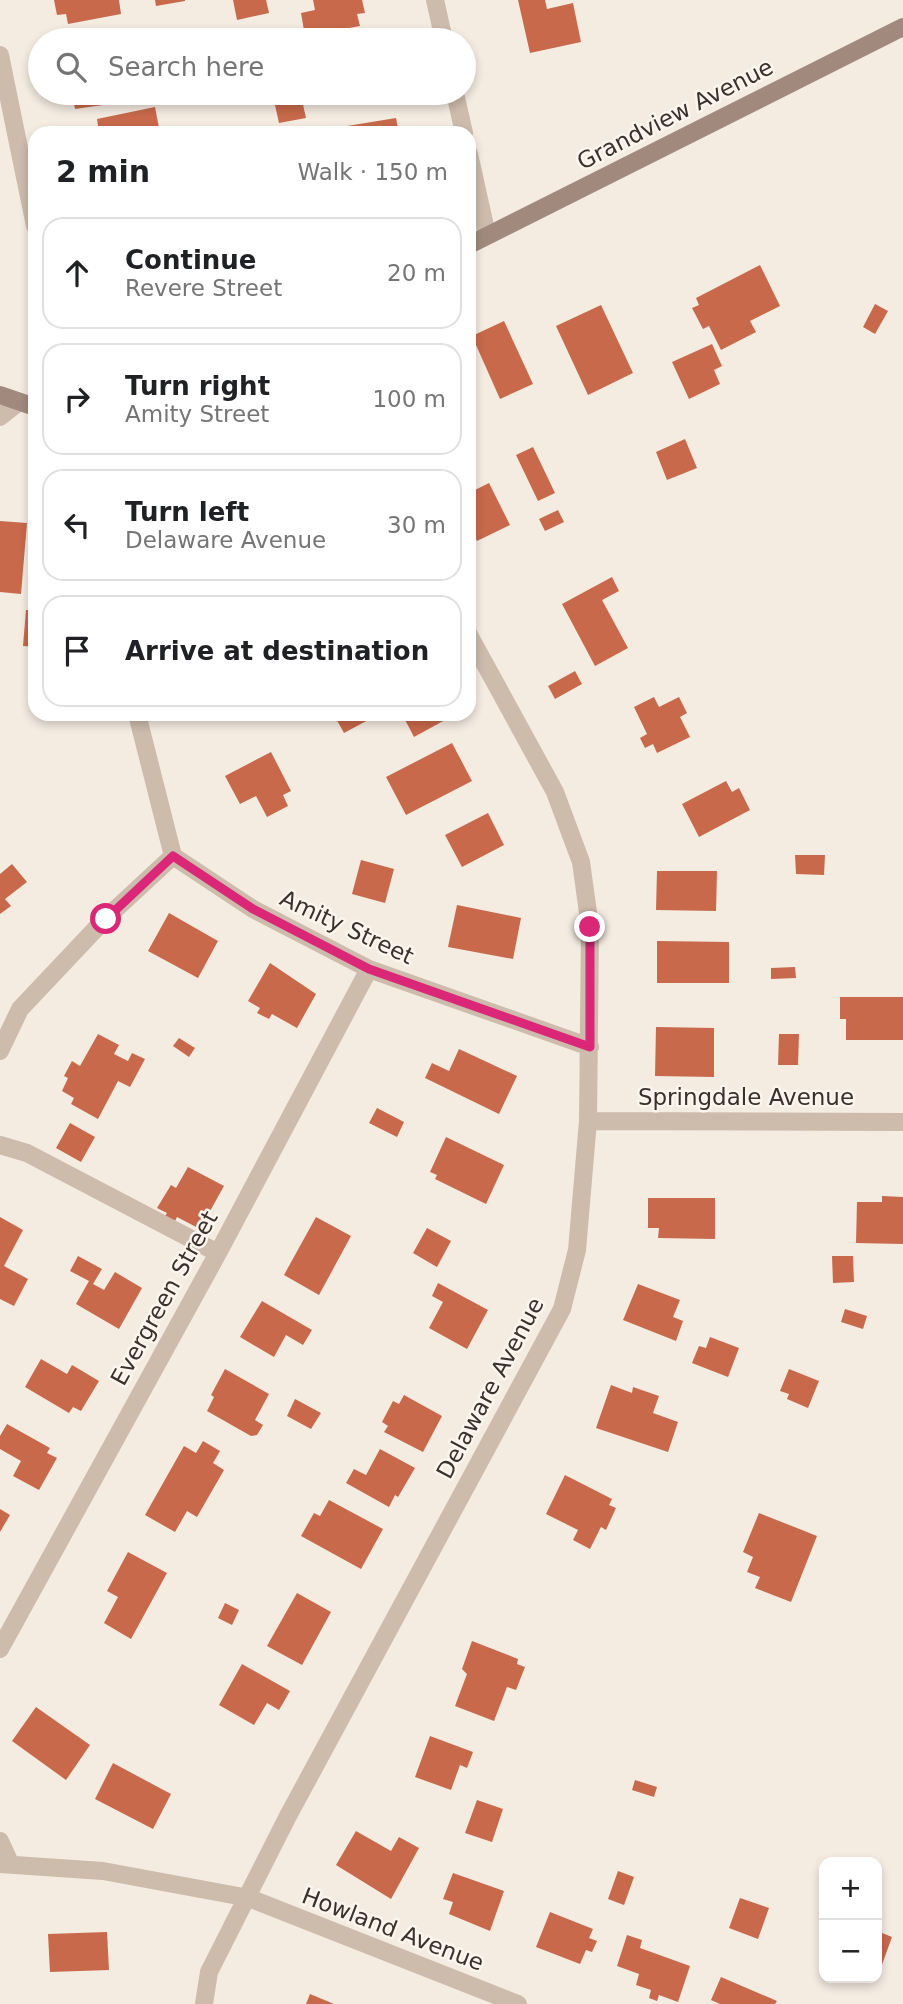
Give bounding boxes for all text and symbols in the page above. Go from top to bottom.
search box [28,28,476,105]
icon: search [52,48,90,86]
text: Search here [108,52,264,82]
street label: Grandview Avenue [573,53,777,175]
text: 2 min [56,154,150,189]
text: Walk · 150 m [297,159,448,185]
text: Continue [125,245,256,275]
icon: ahead [58,254,96,292]
text: 20 m [387,260,446,286]
text: Revere Street [125,275,282,301]
text: Turn right [125,371,270,401]
icon: right [58,380,96,418]
text: 100 m [372,386,446,412]
text: Amity Street [125,401,269,427]
text: Turn left [125,497,249,527]
icon: left [58,506,96,544]
text: 30 m [387,512,446,538]
text: Delaware Avenue [125,527,326,553]
icon: arrive [58,632,96,670]
text: Arrive at destination [125,636,429,666]
street label: Amity Street [276,885,418,969]
route start [90,903,121,934]
route end [574,911,605,942]
street label: Springdale Avenue [638,1084,854,1110]
street label: Evergreen Street [105,1206,223,1390]
street label: Delaware Avenue [431,1293,549,1483]
map controls [819,1857,882,1983]
button: + [819,1857,882,1920]
street label: Howland Avenue [298,1882,488,1976]
button: − [819,1920,882,1983]

